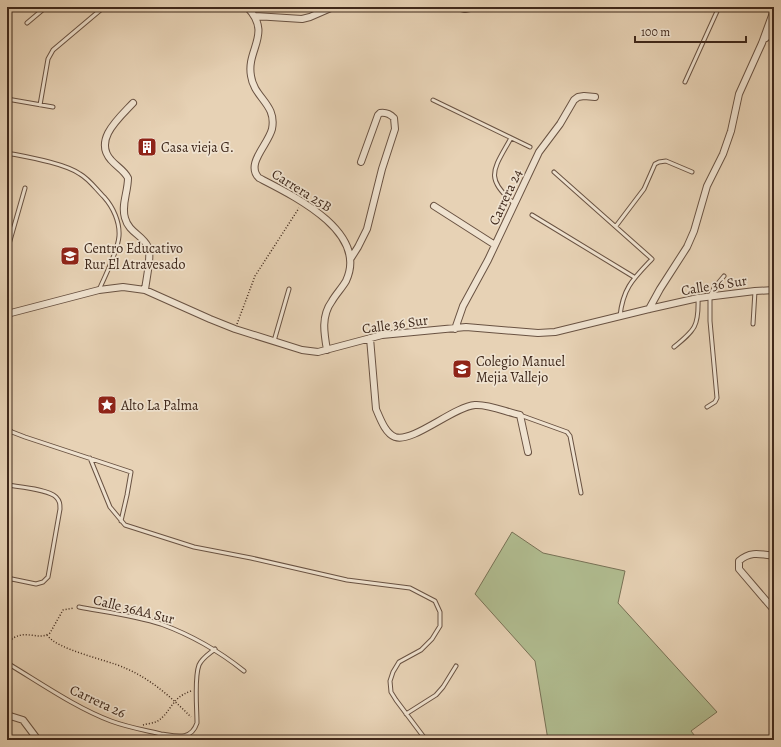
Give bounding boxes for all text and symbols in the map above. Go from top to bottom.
scale bar [635,18,746,44]
text: 100 m [641,24,670,40]
building icon: Casa vieja G. [136,136,158,158]
place label: Casa vieja G. [161,138,234,157]
street label: Carrera 25B [268,164,335,216]
street label: Carrera 24 [484,166,527,228]
place label: Centro Educativo Rur El Atravesado [84,239,186,274]
school or university icon: Centro Educativo Rur El Atravesado [59,245,81,267]
street label: Calle 36 Sur [680,271,749,300]
street label: Calle 36 Sur [361,310,430,339]
place label: Colegio Manuel Mejia Vallejo [476,352,565,387]
school or university icon: Colegio Manuel Mejia Vallejo [451,358,473,380]
place icon: Alto La Palma [96,394,118,416]
place label: Alto La Palma [120,396,199,415]
street label: Calle 36AA Sur [91,590,177,629]
street label: Carrera 26 [67,680,129,723]

